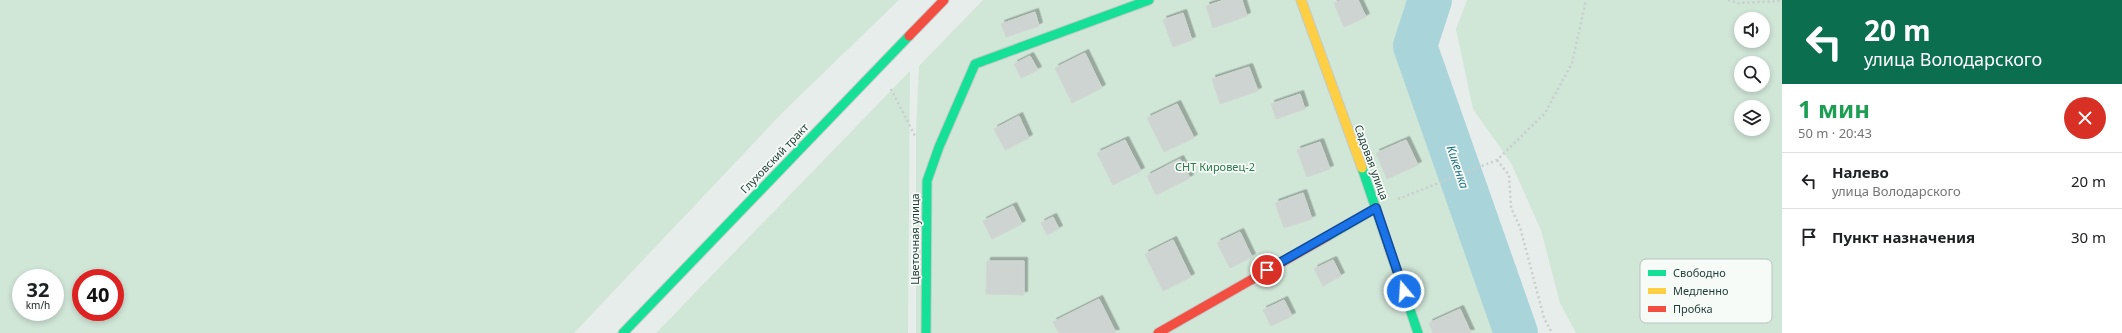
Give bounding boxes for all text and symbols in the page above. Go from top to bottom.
text: 20 m [1864,11,1931,49]
map controls [1734,12,1770,136]
button: sound [1734,12,1770,48]
icon: left [1798,16,1850,68]
text: улица Володарского [1864,47,2042,71]
button: search [1734,56,1770,92]
text: 1 мин [1798,92,1870,125]
button: close [2064,97,2106,139]
button: layers [1734,100,1770,136]
street label: Глуховский тракт [737,120,811,196]
street label: Садовая улица [1351,122,1393,202]
text: 50 m · 20:43 [1798,124,1872,142]
water label: Кикенка [1443,143,1473,191]
park label: СНТ Кировец-2 [1175,159,1255,174]
text: Налево [1832,162,1889,182]
icon: left [1798,170,1820,192]
text: 20 m [2071,171,2106,191]
text: улица Володарского [1832,182,1961,200]
street label: Цветочная улица [907,193,922,285]
icon: arrive [1798,226,1820,248]
text: Пункт назначения [1832,227,1975,247]
text: 30 m [2071,227,2106,247]
pin [1250,253,1284,287]
icon: arrive [1256,259,1278,281]
legend [1640,259,1772,323]
text: Свободно [1673,265,1726,280]
speed limit sign: 40 [72,269,124,321]
position arrow [1383,270,1425,312]
text: 32 [27,276,49,303]
text: Медленно [1673,283,1728,298]
text: km/h [26,298,50,312]
text: Пробка [1673,301,1713,316]

